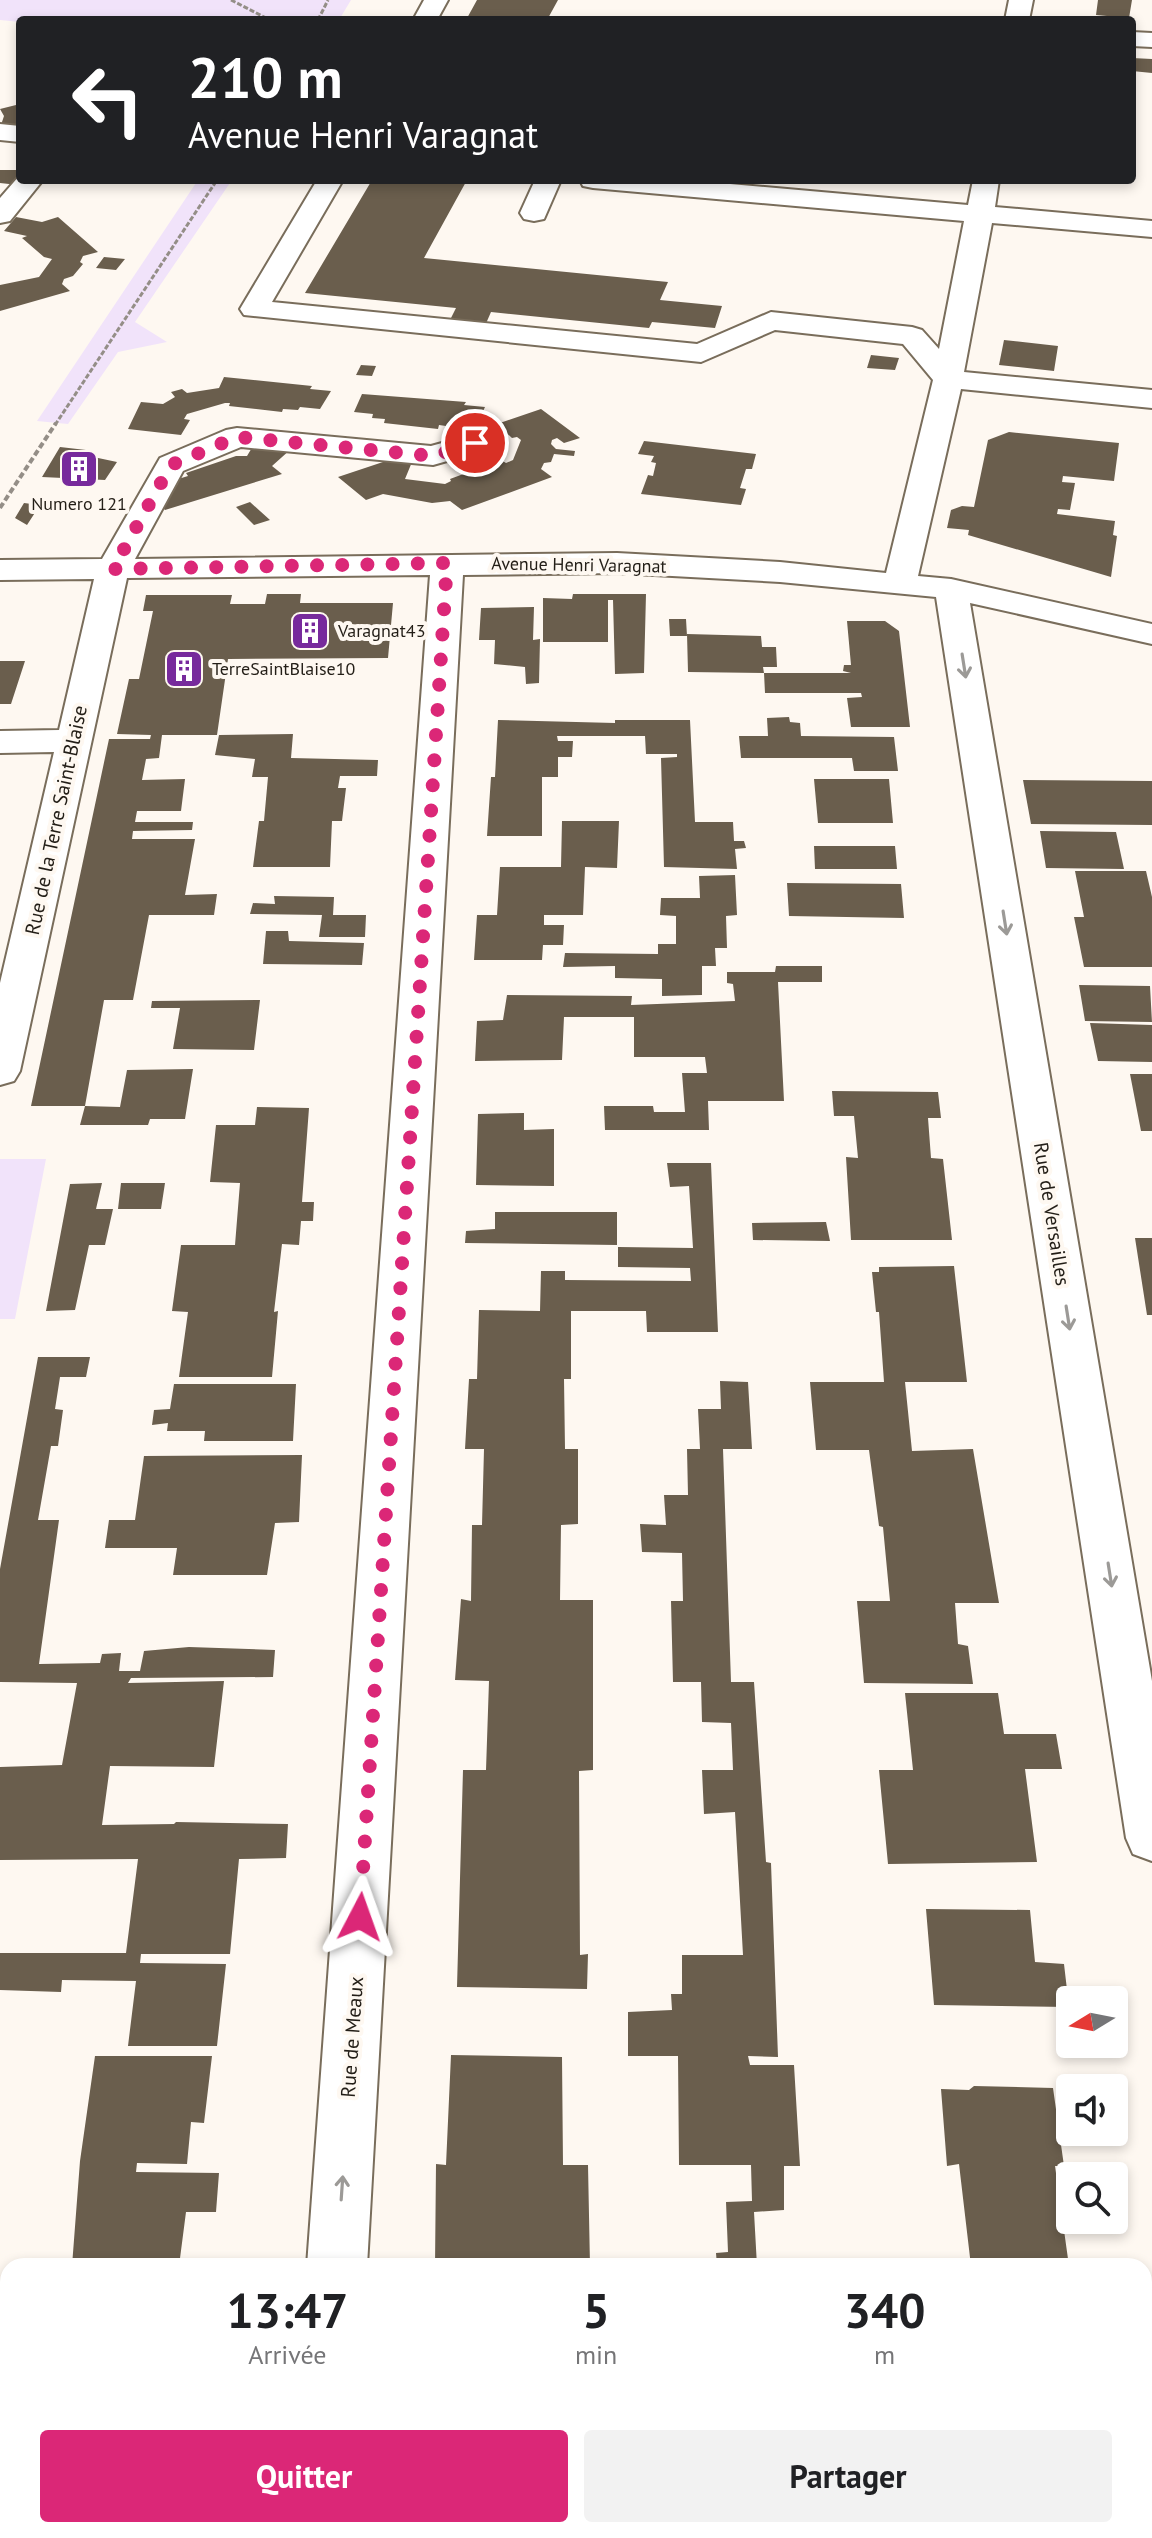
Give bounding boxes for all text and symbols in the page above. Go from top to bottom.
text: 210 m [188,41,343,113]
icon: left [56,48,160,152]
text: Avenue Henri Varagnat [188,111,538,158]
pin [441,409,509,477]
icon: arrive [453,421,497,465]
building icon: Numero 121 [58,448,100,490]
place label: Numero 121 [31,492,127,515]
street label: Avenue Henri Varagnat [491,551,667,578]
building icon: Varagnat43 [289,610,331,652]
place label: Varagnat43 [337,619,425,642]
building icon: TerreSaintBlaise10 [163,648,205,690]
one-way arrow [957,653,972,678]
place label: TerreSaintBlaise10 [212,657,356,680]
street label: Rue de la Terre Saint-Blaise [19,703,93,937]
one-way arrow [998,910,1013,935]
street label: Rue de Versailles [1028,1140,1076,1288]
one-way arrow [1062,1305,1077,1330]
one-way arrow [1103,1561,1118,1587]
position arrow [318,1875,402,1959]
street label: Rue de Meaux [335,1976,369,2098]
north arrow [1056,1986,1128,2058]
map controls [1056,1986,1128,2234]
button: sound [1056,2074,1128,2146]
button: search [1056,2162,1128,2234]
one-way arrow [335,2175,350,2202]
text: 13:47 [227,2279,348,2341]
text: 5 [582,2279,610,2341]
text: 340 [844,2279,925,2341]
text: Arrivée [248,2338,327,2371]
text: min [575,2338,617,2371]
text: m [874,2338,895,2371]
button: Quitter [40,2430,568,2522]
button: Partager [584,2430,1112,2522]

